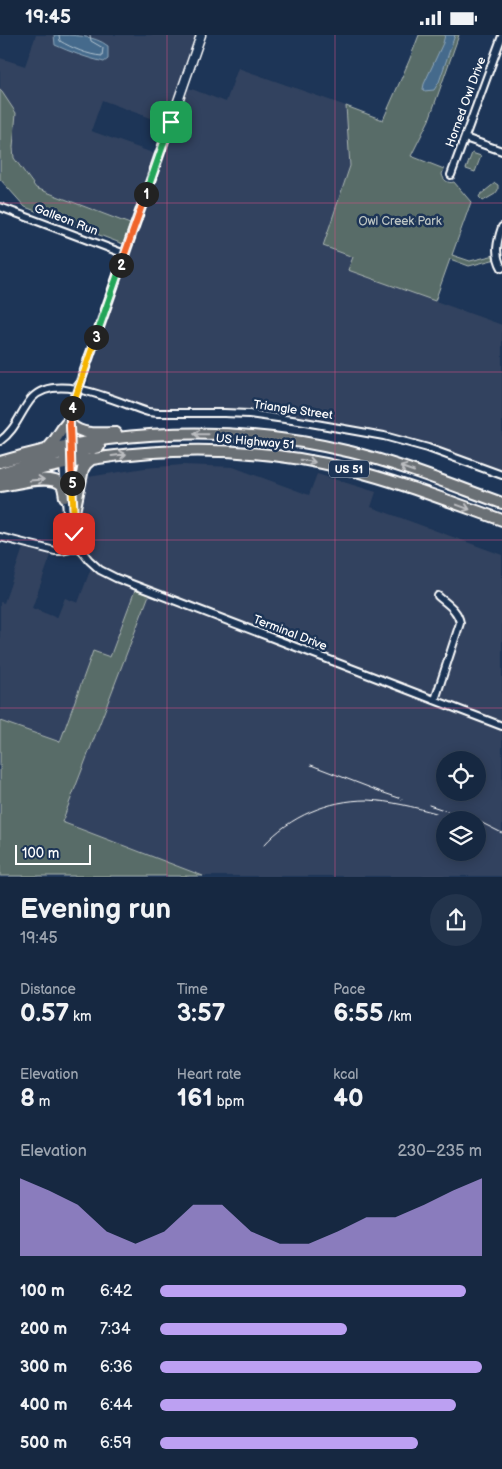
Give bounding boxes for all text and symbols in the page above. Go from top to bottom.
text: 19:45 [25,6,71,29]
street label: Horned Owl Drive [443,55,489,149]
pin [150,101,192,143]
icon: arrive [157,108,185,136]
pin: 1 [134,181,158,207]
text: 1 [144,186,149,203]
street label: Galleon Run [32,201,100,239]
park label: Owl Creek Park [358,214,442,229]
pin: 2 [108,253,134,277]
text: 2 [117,257,126,274]
pin: 3 [84,325,108,349]
text: 3 [92,329,101,346]
pin: 4 [60,395,84,421]
street label: Triangle Street [252,397,334,423]
text: 4 [68,400,77,417]
one-way arrow [193,429,210,439]
street label: US Highway 51 [215,431,295,453]
one-way arrow [110,450,126,460]
one-way arrow [299,456,315,466]
road number: US 51 [329,461,369,477]
one-way arrow [399,464,415,473]
pin: 5 [60,471,84,495]
text: 5 [68,475,77,492]
one-way arrow [29,476,45,485]
one-way arrow [455,503,471,512]
pin [53,513,95,555]
icon: check [60,520,88,548]
street label: Terminal Drive [251,612,329,654]
map controls [436,751,486,861]
button: locate [436,751,486,801]
button: layers [436,811,486,861]
scale bar [15,841,91,865]
text: 100 m [22,845,59,862]
text: Evening run [20,893,171,926]
button: share [430,894,482,946]
text: 19:45 [20,929,58,948]
text: Distance [20,981,76,998]
text: Time [177,981,208,998]
text: Pace [333,981,365,998]
text: 0.57 [20,998,69,1029]
text: 3:57 [177,998,225,1029]
text: 6:55 [333,998,383,1029]
text: km [69,1008,92,1025]
text: /km [383,1008,412,1025]
text: Elevation [20,1066,78,1083]
text: Heart rate [177,1066,241,1083]
text: kcal [333,1066,358,1083]
text: 8 [20,1083,35,1114]
text: 161 [177,1083,213,1114]
text: 40 [333,1083,364,1114]
text: m [35,1093,50,1110]
text: bpm [213,1093,244,1110]
text: Elevation [20,1142,87,1161]
text: 230–235 m [397,1142,482,1161]
text: 100 m [20,1282,65,1301]
text: 6:42 [100,1282,132,1301]
text: 200 m [20,1320,67,1339]
text: 7:34 [100,1320,131,1339]
text: 300 m [20,1358,67,1377]
text: 6:36 [100,1358,133,1377]
text: 400 m [20,1396,67,1415]
text: 6:44 [100,1396,133,1415]
text: 500 m [20,1434,67,1453]
text: 6:59 [100,1434,131,1453]

